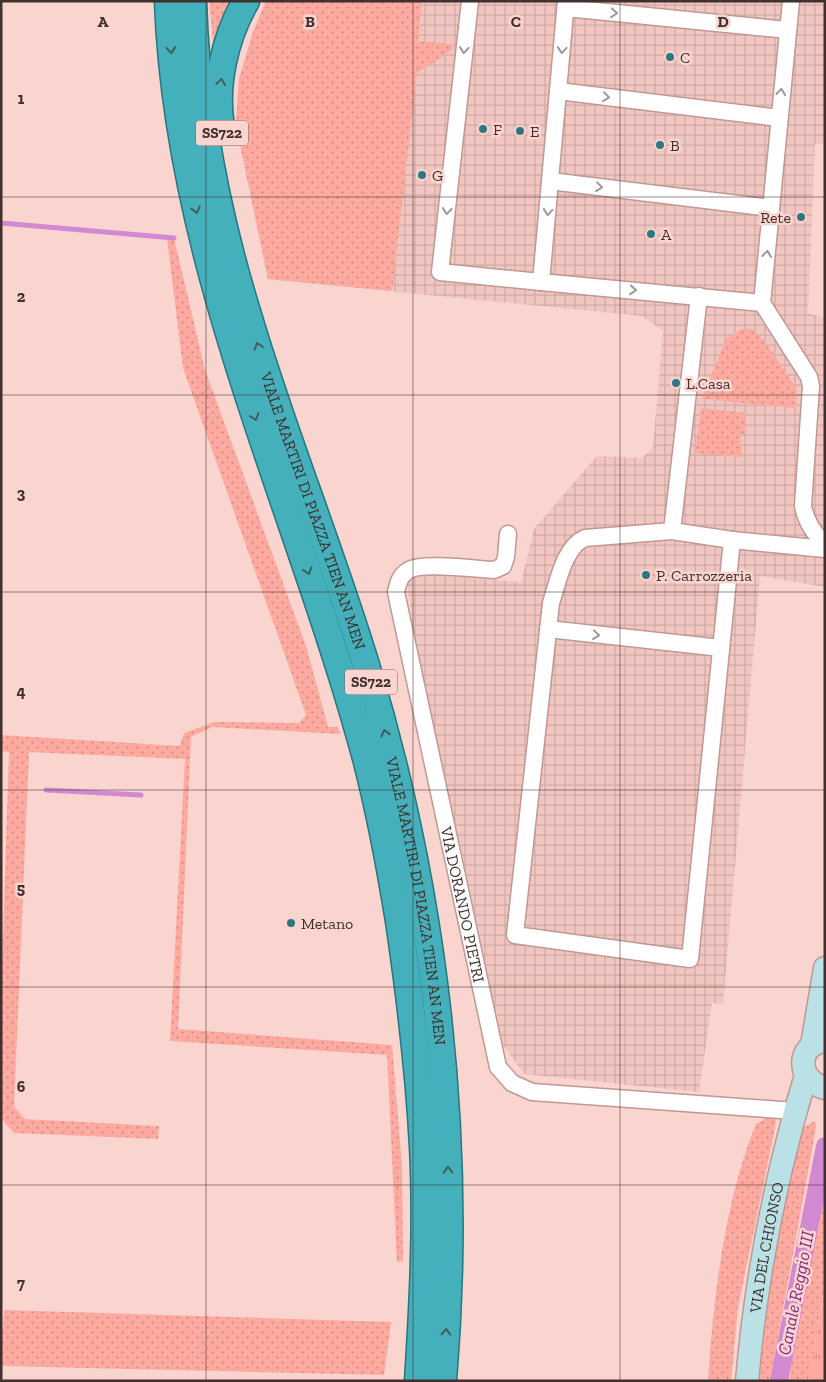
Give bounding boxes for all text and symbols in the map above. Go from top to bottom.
one-way arrow [610,7,618,18]
text: A [98,12,109,31]
text: B [305,12,315,31]
text: C [511,12,521,31]
text: D [717,12,729,31]
one-way arrow [166,46,177,54]
one-way arrow [459,46,470,54]
one-way arrow [557,46,568,54]
place label: C [680,48,690,67]
marker: C [664,51,676,63]
one-way arrow [215,77,226,85]
one-way arrow [776,88,787,96]
text: 1 [18,89,25,108]
one-way arrow [602,91,610,102]
road number: SS722 [196,120,248,146]
place label: F [493,120,502,139]
place label: E [530,122,539,141]
marker: F [477,123,489,135]
marker: E [514,125,526,137]
place label: B [670,136,680,155]
marker: B [654,139,666,151]
place label: G [432,166,443,185]
marker: G [416,169,428,181]
one-way arrow [595,181,603,192]
one-way arrow [190,206,201,215]
one-way arrow [442,208,453,216]
one-way arrow [542,208,553,216]
place label: Rete [760,208,791,227]
marker: Rete [795,211,807,223]
place label: A [661,225,672,244]
marker: A [645,228,657,240]
one-way arrow [761,250,772,258]
one-way arrow [629,284,637,295]
text: 2 [17,287,26,306]
one-way arrow [253,342,263,350]
street label: VIALE MARTIRI DI PIAZZA TIEN AN MEN [257,368,370,652]
place label: L.Casa [686,374,731,393]
marker: L.Casa [670,377,682,389]
one-way arrow [249,412,259,421]
text: 3 [17,484,26,503]
one-way arrow [302,566,312,574]
place label: P. Carrozzeria [656,566,752,585]
marker: P. Carrozzeria [640,569,652,581]
one-way arrow [592,629,600,640]
road number: SS722 [345,670,397,694]
text: 4 [16,682,26,701]
one-way arrow [380,728,391,737]
street label: VIALE MARTIRI DI PIAZZA TIEN AN MEN [382,754,450,1046]
street label: VIA DORANDO PIETRI [437,824,489,984]
text: 5 [17,879,25,898]
place label: Metano [301,914,353,933]
marker: Metano [285,917,297,929]
text: 6 [17,1077,26,1096]
one-way arrow [443,1165,454,1173]
street label: VIA DEL CHIONSO [745,1180,787,1315]
water label: Canale Reggio III [773,1229,819,1357]
text: 7 [17,1274,25,1293]
one-way arrow [440,1328,451,1336]

